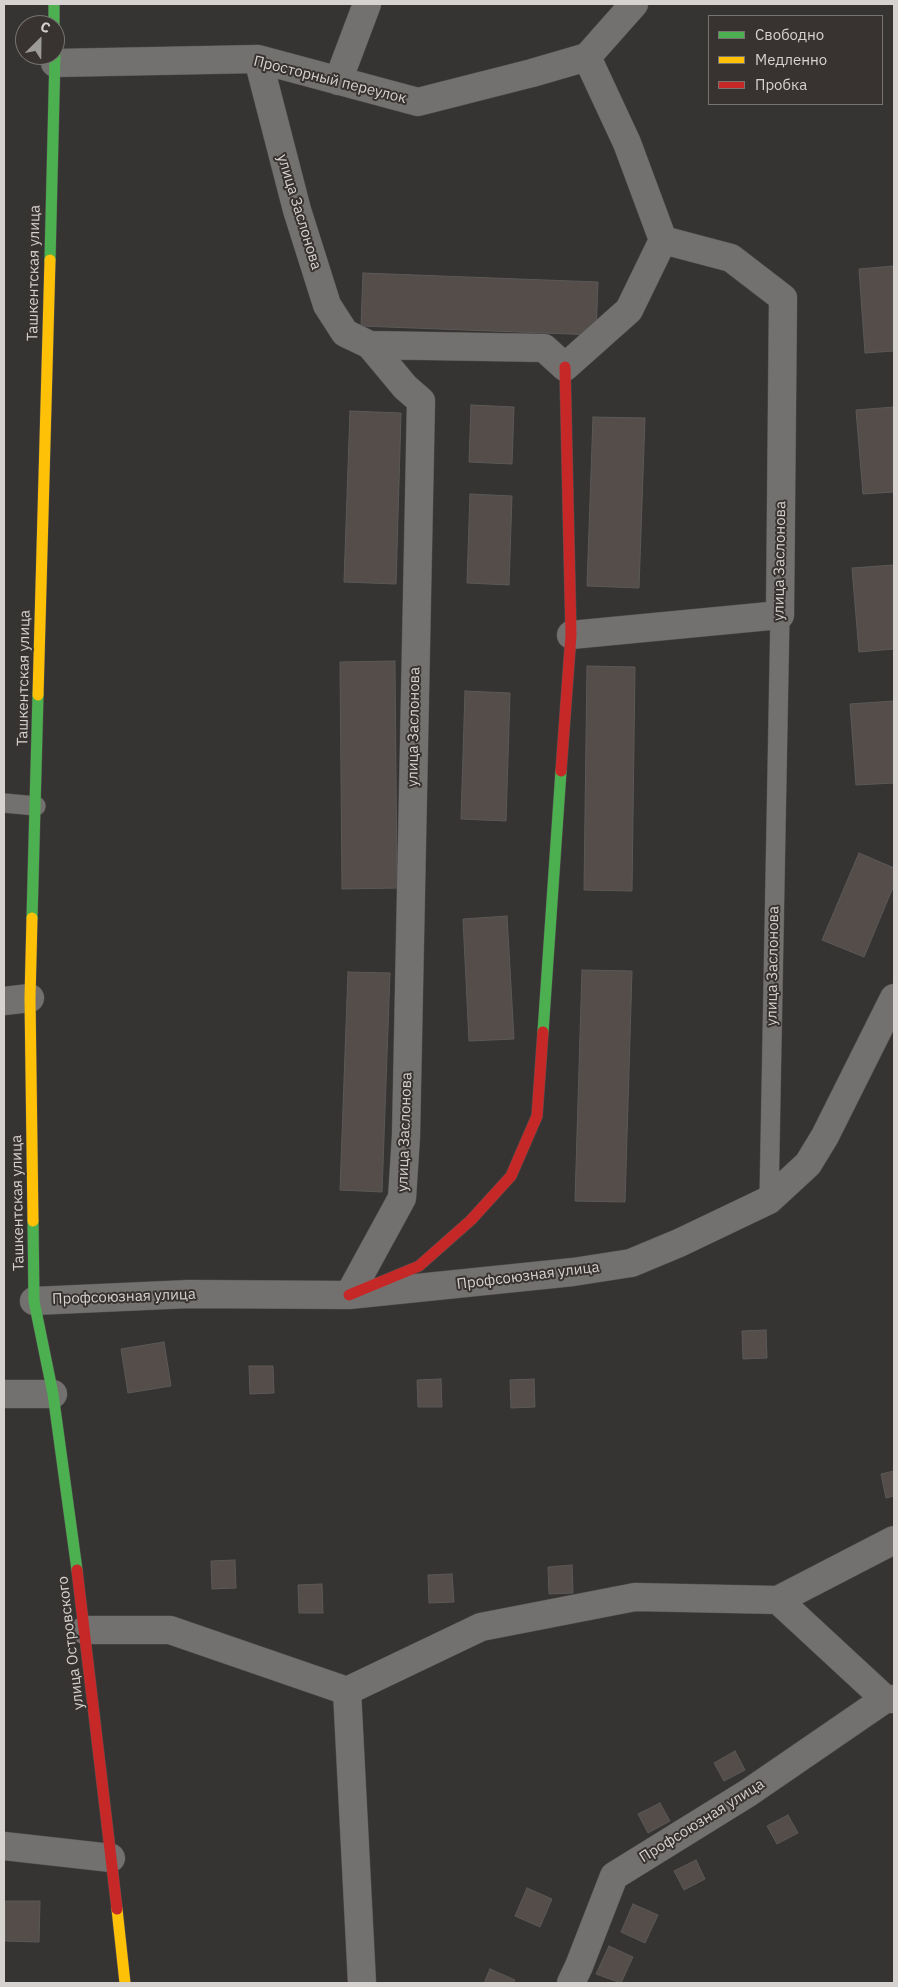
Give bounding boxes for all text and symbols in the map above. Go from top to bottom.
north arrow [15,15,65,65]
legend [708,15,883,105]
text: С [38,17,53,37]
text: Свободно [755,25,824,44]
text: Медленно [755,50,827,69]
street label: Просторный переулок [252,52,408,108]
text: Пробка [755,75,807,94]
street label: улица Заслонова [273,152,325,272]
street label: Ташкентская улица [24,205,44,341]
street label: улица Заслонова [770,501,790,621]
street label: Ташкентская улица [14,610,34,746]
street label: улица Заслонова [404,667,424,787]
street label: улица Заслонова [763,906,783,1026]
street label: улица Заслонова [394,1072,416,1192]
street label: Ташкентская улица [8,1135,28,1271]
street label: Профсоюзная улица [456,1258,600,1294]
street label: Профсоюзная улица [52,1285,196,1309]
street label: улица Островского [54,1575,88,1711]
street label: Профсоюзная улица [636,1775,768,1867]

